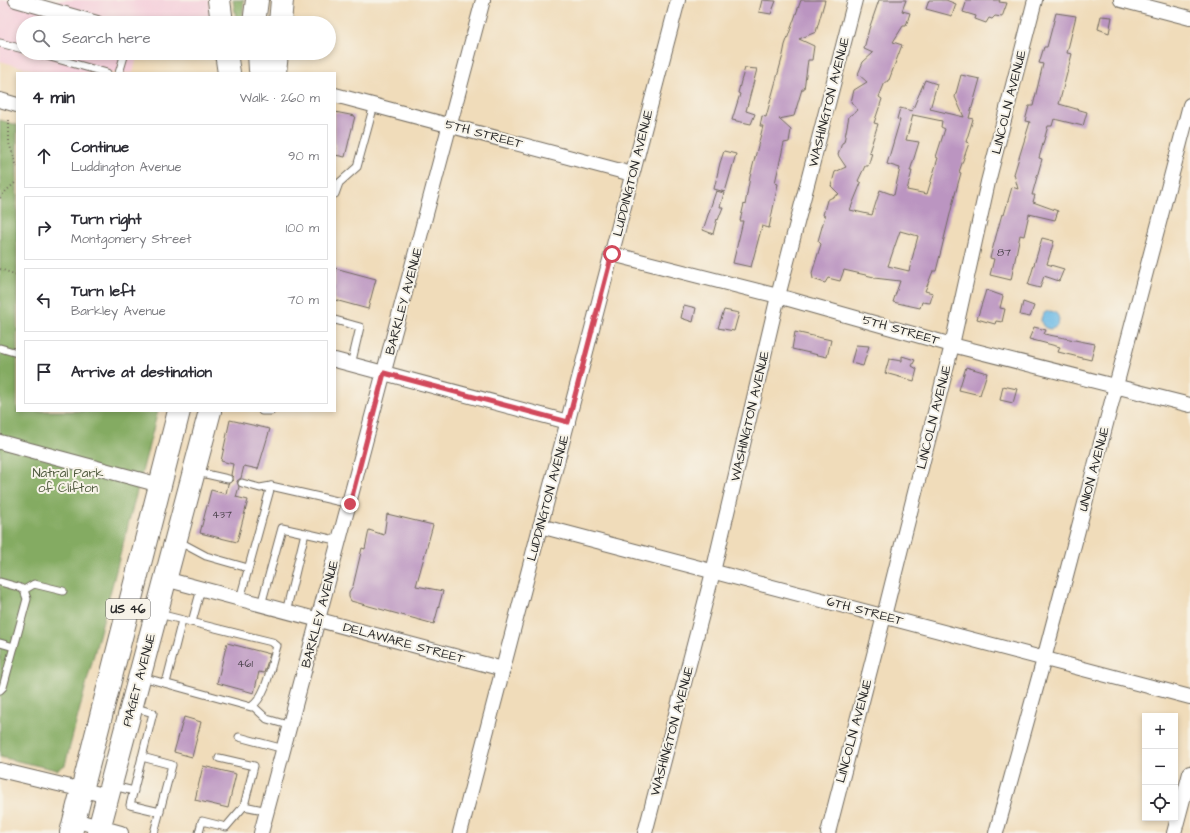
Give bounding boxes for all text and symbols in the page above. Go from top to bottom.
search box [16,16,336,60]
icon: search [30,27,52,49]
text: Search here [62,28,151,49]
street label: WASHINGTON AVENUE [804,35,854,169]
street label: LINCOLN AVENUE [987,48,1031,156]
text: 4 min [32,86,75,110]
text: Walk · 260 m [240,89,320,107]
street label: LUDDINGTON AVENUE [609,108,658,238]
street label: 5TH STREET [443,115,526,153]
text: Continue [71,137,129,158]
icon: ahead [33,145,55,167]
text: 90 m [288,147,319,165]
text: Luddington Avenue [71,158,182,176]
text: Turn right [71,209,142,230]
icon: right [33,217,55,239]
text: 100 m [286,219,319,237]
text: Montgomery Street [71,230,192,248]
street label: BARKLEY AVENUE [381,245,427,357]
route start [603,245,621,263]
house number: 87 [997,245,1011,260]
text: Turn left [71,281,135,302]
icon: left [33,289,55,311]
text: 70 m [287,291,319,309]
text: Barkley Avenue [71,302,166,320]
street label: 5TH STREET [860,310,943,350]
street label: WASHINGTON AVENUE [726,349,774,483]
icon: arrive [33,361,55,383]
text: Arrive at destination [71,362,212,383]
street label: LINCOLN AVENUE [912,363,956,471]
street label: UNION AVENUE [1074,424,1114,513]
street label: LUDDINGTON AVENUE [523,433,574,563]
park label: Natral Park of Clifton [32,464,104,497]
route end [341,495,359,513]
house number: 437 [212,507,232,522]
street label: BARKLEY AVENUE [297,558,343,670]
street label: 6TH STREET [825,592,906,630]
road number: US 46 [106,599,150,619]
street label: DELAWARE STREET [341,618,468,668]
street label: PIAGET AVENUE [118,631,160,729]
house number: 461 [237,656,253,671]
street label: WASHINGTON AVENUE [646,664,698,798]
street label: LINCOLN AVENUE [831,677,877,785]
map controls [1142,713,1178,821]
button: + [1142,713,1178,749]
button: − [1142,749,1178,785]
button: locate [1142,785,1178,821]

